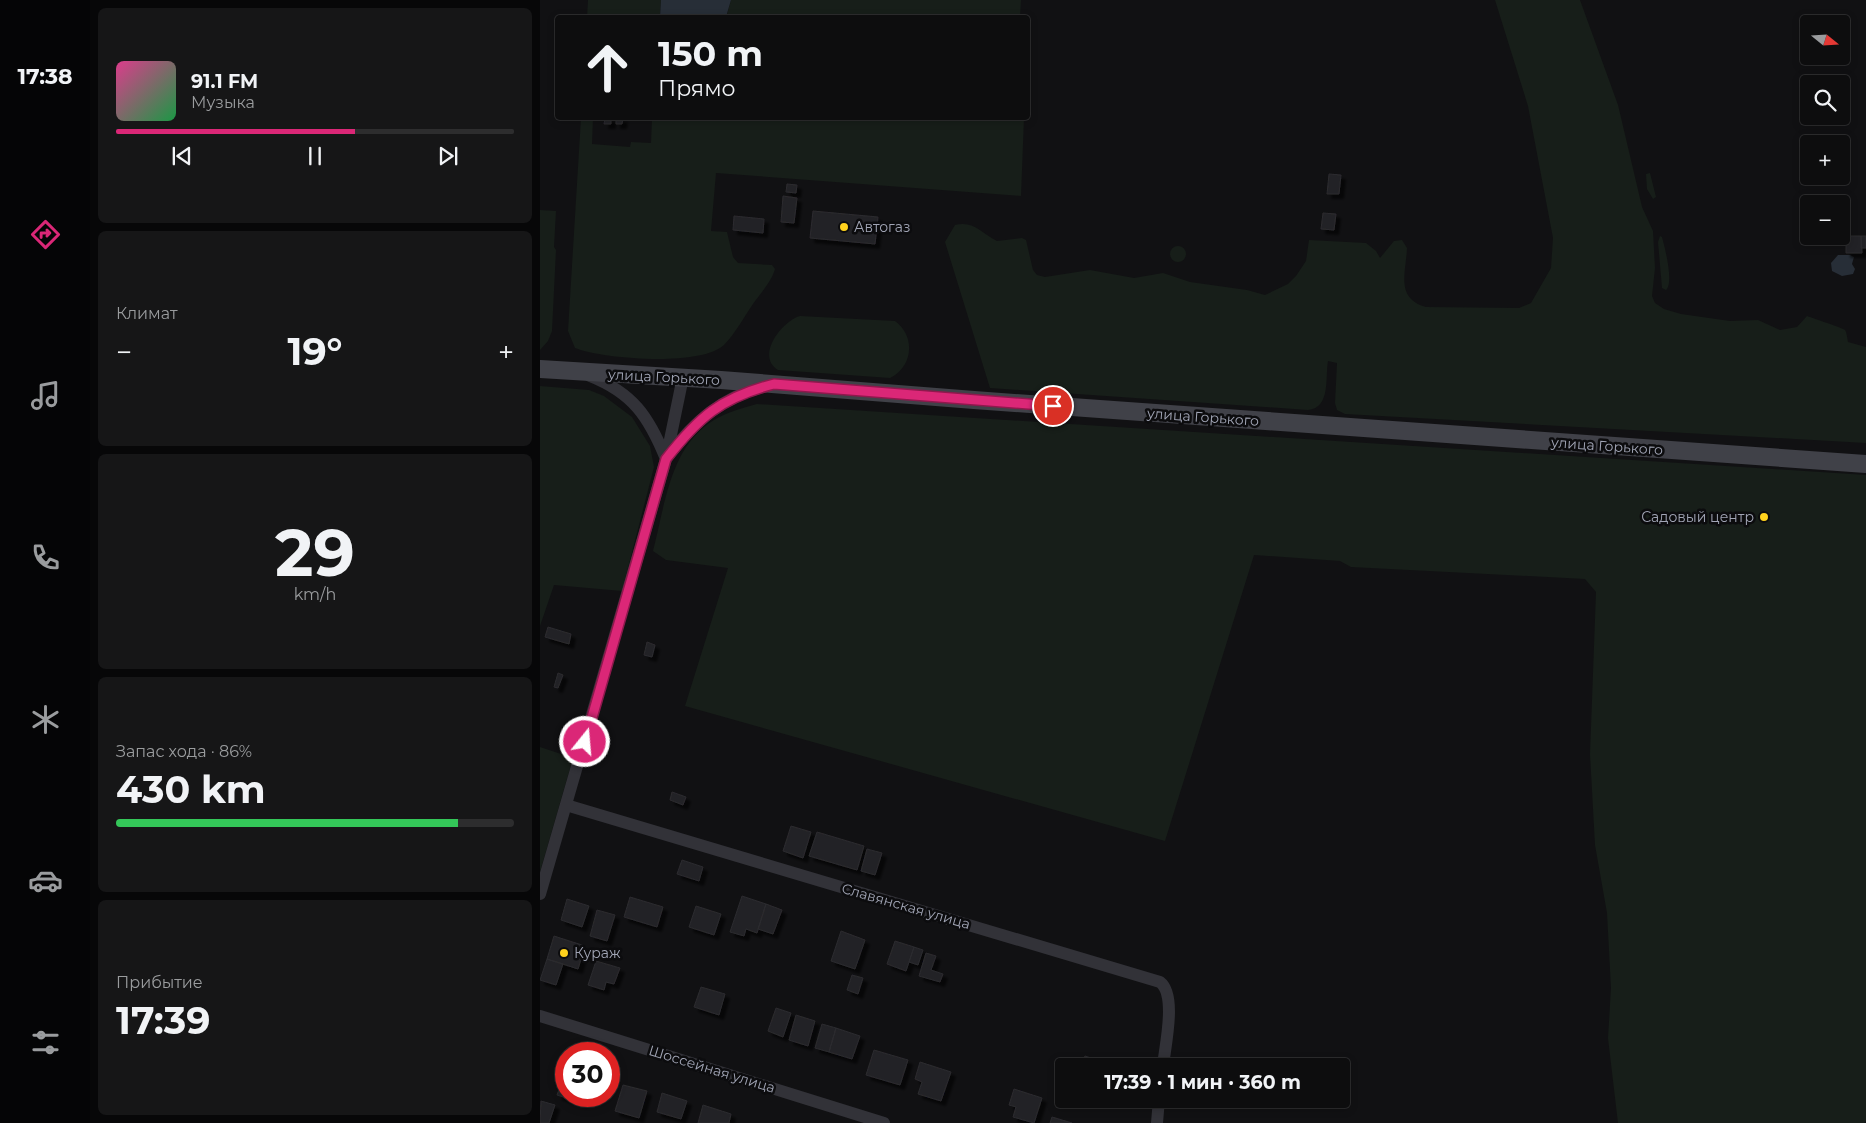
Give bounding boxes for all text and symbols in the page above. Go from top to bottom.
north arrow [1800,15,1850,65]
map controls [1800,15,1850,245]
text: 150 m [658,32,763,75]
icon: ahead [575,35,640,100]
text: 17:38 [17,63,73,90]
text: 91.1 FM [191,70,258,93]
text: Прямо [658,75,736,102]
button: search [1800,75,1850,125]
text: Музыка [191,93,255,112]
button: + [1800,135,1850,185]
icon: previous [168,142,196,170]
icon: pause [301,142,329,170]
icon: next [434,142,462,170]
button: − [1800,195,1850,245]
icon: directions [28,217,63,252]
place label: Автогаз [854,218,910,236]
marker: Автогаз [838,221,850,233]
text: Климат [116,304,178,323]
text: 19° [288,328,343,375]
text: − [116,335,132,369]
text: + [498,335,514,369]
street label: улица Горького [607,365,721,389]
icon: music [28,378,63,413]
pin [1032,385,1074,427]
icon: arrive [1039,392,1067,420]
street label: улица Горького [1145,404,1260,430]
street label: улица Горького [1549,433,1664,459]
place label: Садовый центр [1641,508,1754,526]
marker: Садовый центр [1758,511,1770,523]
text: 29 [275,513,355,592]
icon: phone [28,540,63,575]
text: km/h [294,585,336,604]
icon: climate [28,702,63,737]
position arrow [558,715,610,767]
text: Запас хода · 86% [116,742,252,761]
text: 430 km [116,766,266,813]
icon: car [28,863,63,898]
street label: Славянская улица [840,879,972,933]
place label: Кураж [574,944,621,962]
marker: Кураж [558,947,570,959]
text: Прибытие [116,973,203,992]
text: 17:39 [116,997,210,1044]
icon: filters [28,1025,63,1060]
street label: Шоссейная улица [646,1041,778,1097]
speed limit sign: 30 [555,1042,620,1107]
text: 17:39 · 1 мин · 360 m [1104,1071,1301,1094]

